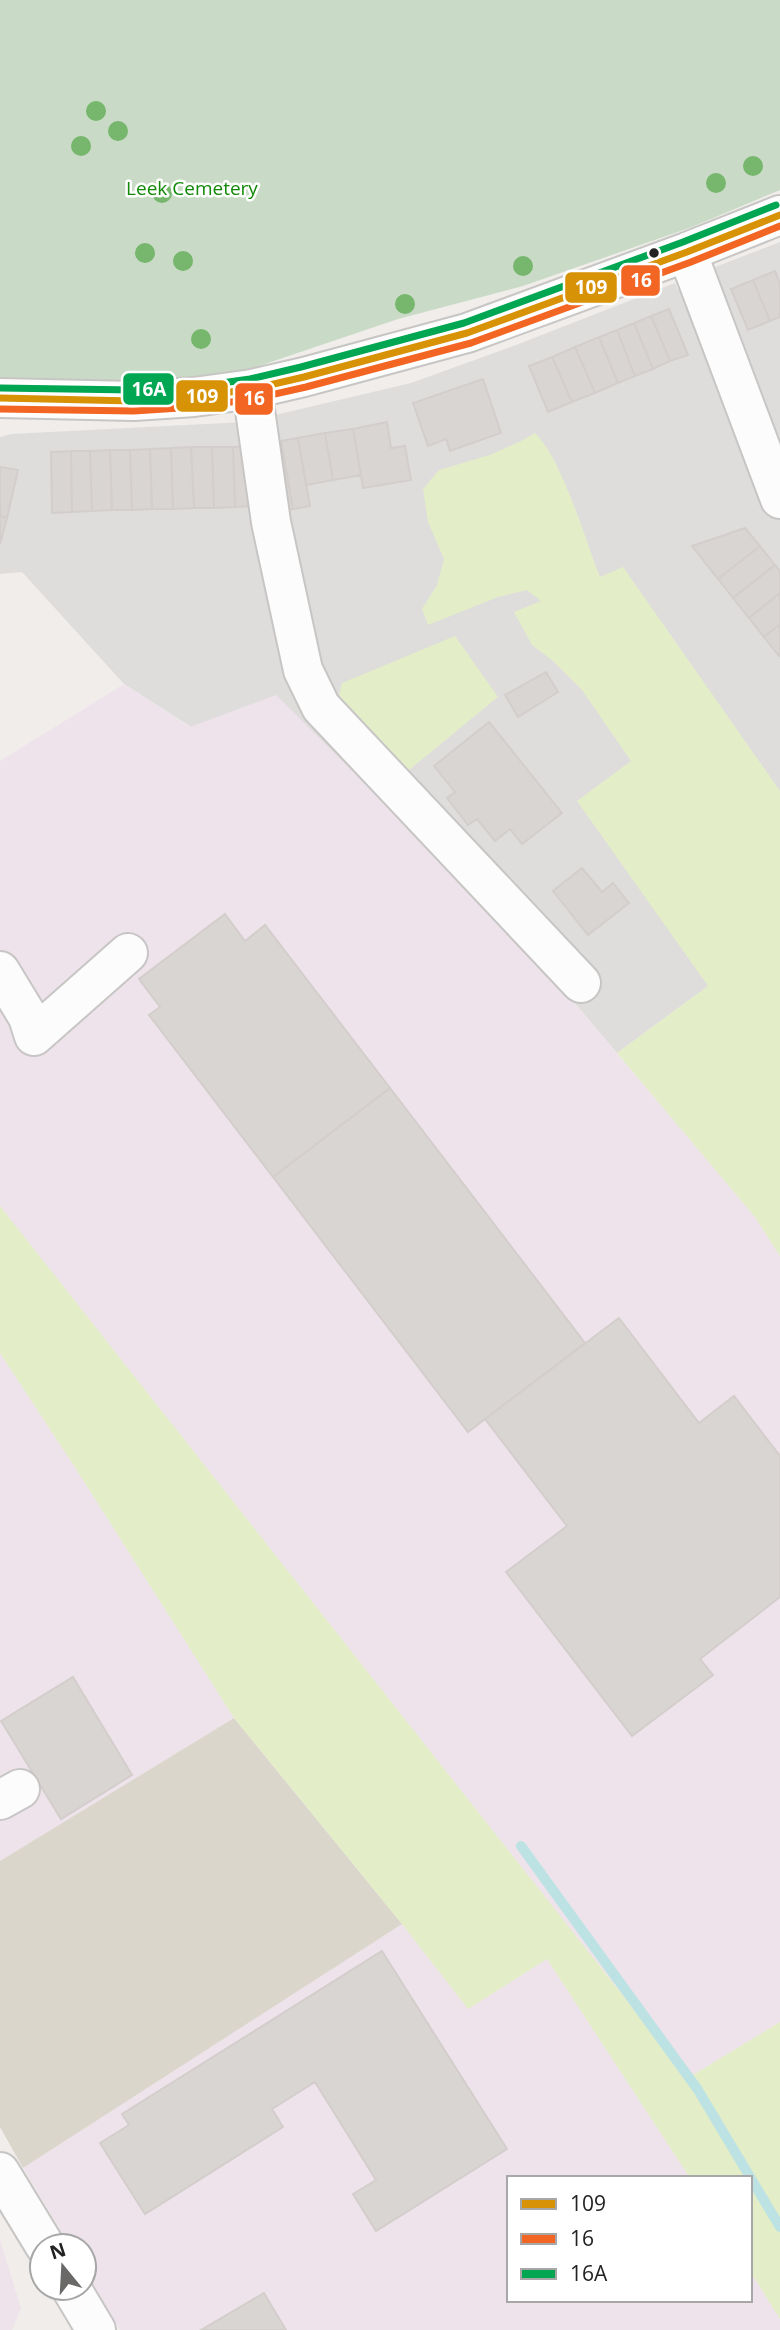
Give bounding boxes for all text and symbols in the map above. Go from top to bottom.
park label: Leek Cemetery [126,175,258,201]
unlabelled marker [647,246,661,260]
line badge: 16 [620,264,661,297]
text: 16 [630,267,652,293]
line badge: 109 [564,271,618,304]
text: 109 [575,274,607,300]
line badge: 16A [122,372,175,406]
text: 16A [132,376,167,402]
line badge: 109 [175,379,229,413]
line badge: 16 [234,382,274,416]
text: 109 [186,383,218,409]
text: 16 [243,385,265,411]
legend [507,2176,752,2302]
text: 109 [570,2189,606,2217]
text: 16 [570,2224,594,2252]
north arrow [28,2232,98,2302]
text: N [46,2236,69,2266]
text: 16A [570,2259,608,2287]

